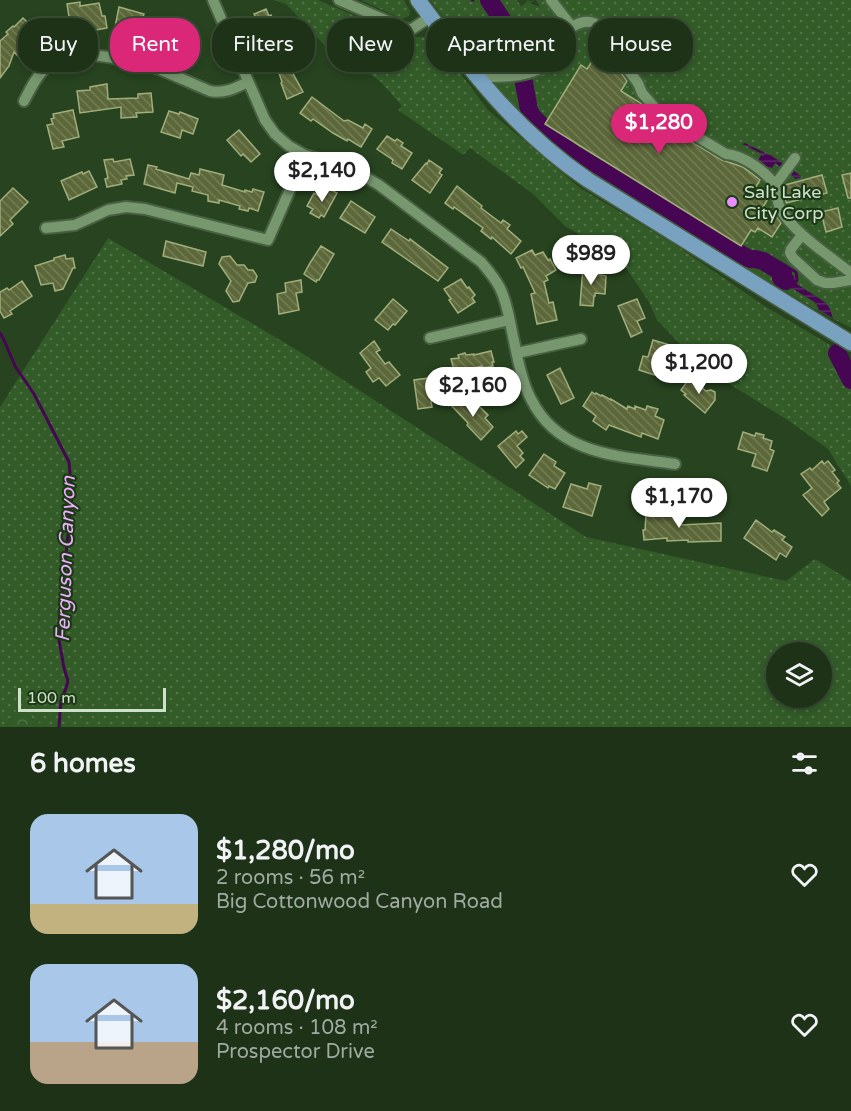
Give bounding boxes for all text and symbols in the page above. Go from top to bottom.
chip: Buy [18,18,98,72]
chip: Rent [110,18,200,72]
chip: Filters [212,18,315,72]
chip: New [327,18,414,72]
chip: Apartment [426,18,576,72]
chip: House [588,18,693,72]
pin: $1,280 [610,104,708,155]
text: $1,280 [625,111,693,135]
pin: $2,140 [273,152,371,203]
text: $2,140 [288,159,356,183]
place label: Salt Lake City Corp [744,181,824,224]
marker: Salt Lake City Corp [725,195,739,209]
pin: $989 [555,235,627,286]
text: $989 [566,242,616,266]
pin: $1,200 [650,344,748,395]
text: $1,200 [665,351,733,375]
pin: $2,160 [424,367,522,418]
text: $2,160 [439,374,507,398]
water label: Ferguson Canyon [51,475,81,642]
pin: $1,170 [630,478,728,529]
text: $1,170 [645,485,713,509]
map controls [766,642,832,708]
button: layers [766,642,832,708]
scale bar [18,685,166,712]
text: 100 m [27,688,76,708]
icon: filters [788,747,821,780]
text: 6 homes [30,748,136,779]
text: $1,280/mo [216,835,355,866]
icon: home [78,838,150,910]
icon: heart [788,858,821,891]
text: 2 rooms · 56 m² [216,866,365,890]
text: Big Cottonwood Canyon Road [216,890,503,914]
text: $2,160/mo [216,985,355,1016]
icon: home [78,988,150,1060]
icon: heart [788,1008,821,1041]
text: 4 rooms · 108 m² [216,1016,378,1040]
text: Prospector Drive [216,1040,375,1064]

